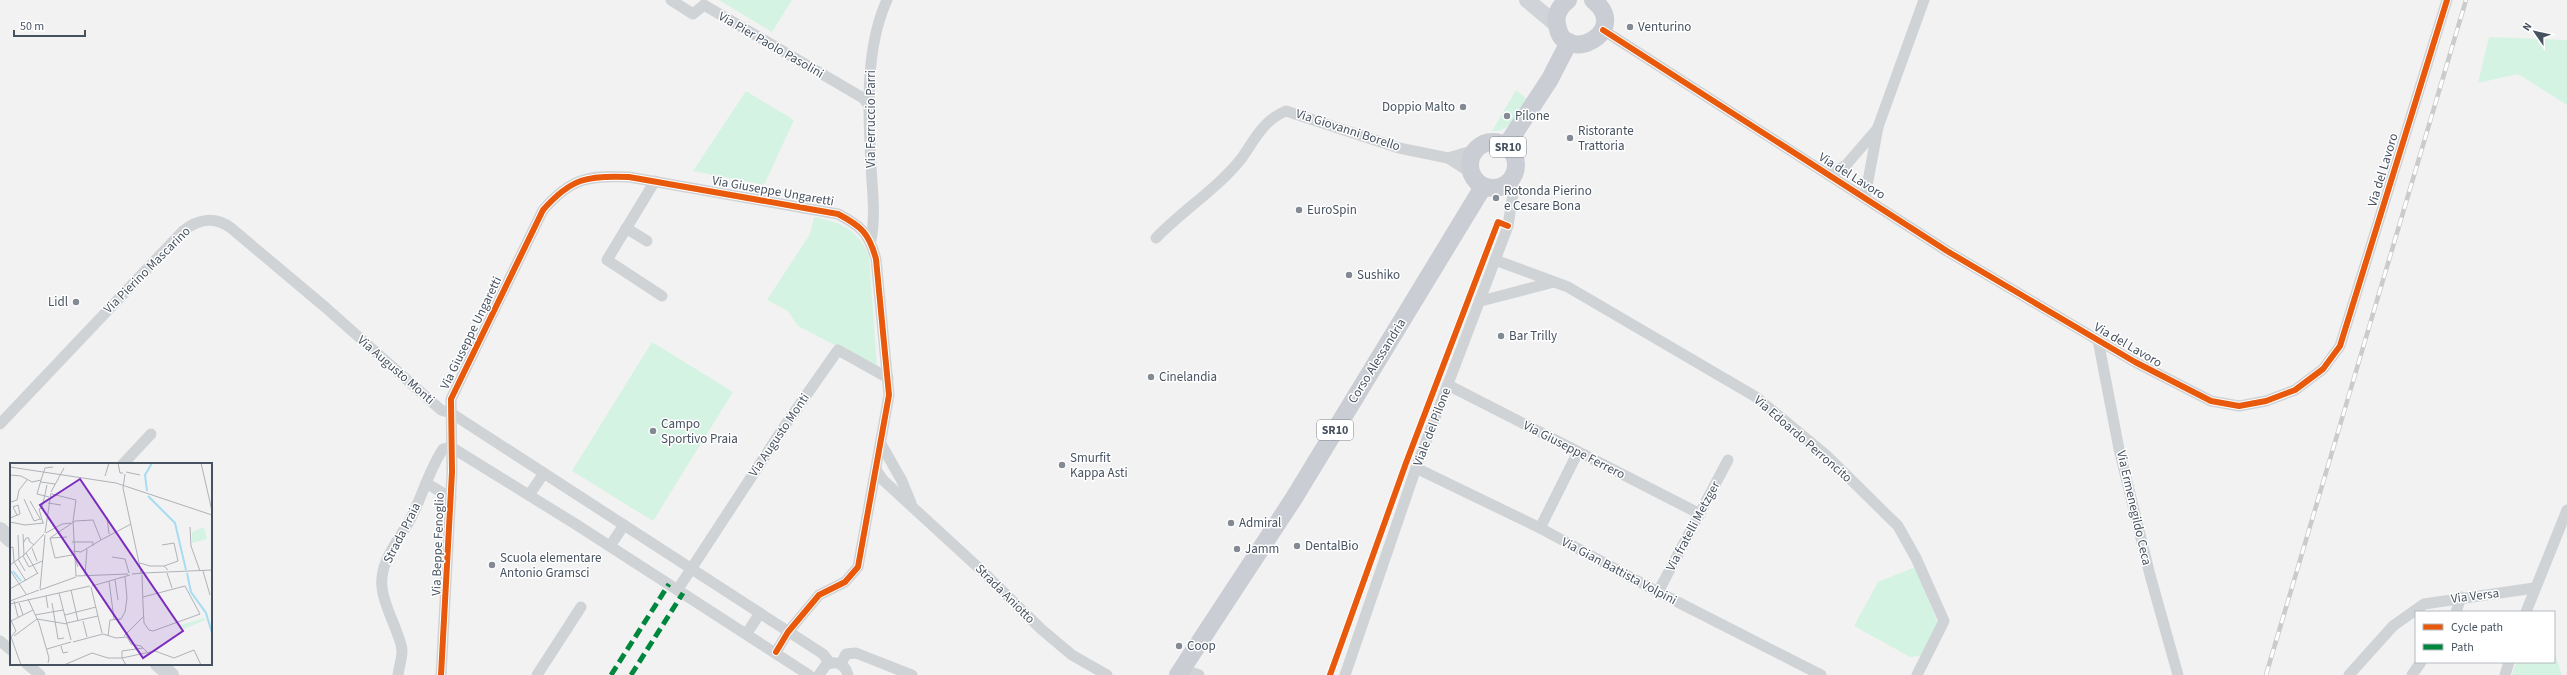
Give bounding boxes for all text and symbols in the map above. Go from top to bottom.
street label: Via Pier Paolo Pasolini [715,7,827,83]
scale bar [14,12,85,38]
north arrow [2515,12,2555,52]
text: 50 m [20,18,44,35]
place label: Venturino [1638,18,1691,36]
text: N [2519,19,2535,34]
marker: Venturino [1625,22,1635,32]
street label: Via Ferruccio Parri [862,70,880,168]
place label: Doppio Malto [1382,98,1455,116]
marker: Doppio Malto [1458,102,1468,112]
street label: Via Giovanni Borello [1293,105,1403,155]
place label: Pilone [1515,107,1549,125]
marker: Pilone [1502,111,1512,121]
place label: Ristorante Trattoria [1578,122,1634,155]
street label: Via del Lavoro [2363,131,2403,209]
marker: Ristorante Trattoria [1565,133,1575,143]
road number: SR10 [1490,137,1526,157]
street label: Via del Lavoro [1815,148,1889,204]
street label: Via Giuseppe Ungaretti [711,171,835,211]
place label: Rotonda Pierino e Cesare Bona [1504,182,1592,215]
marker: Rotonda Pierino e Cesare Bona [1491,193,1501,203]
place label: EuroSpin [1307,201,1357,219]
marker: EuroSpin [1294,205,1304,215]
street label: Via Pierino Mascarino [100,223,194,317]
place label: Sushiko [1357,266,1400,284]
marker: Sushiko [1344,270,1354,280]
street label: Via Giuseppe Ungaretti [436,274,506,392]
place label: Lidl [48,293,68,311]
marker: Lidl [71,297,81,307]
street label: Corso Alessandria [1344,315,1410,407]
street label: Via del Lavoro [2091,318,2165,372]
place label: Bar Trilly [1509,327,1557,345]
street label: Via Augusto Monti [354,331,438,409]
marker: Bar Trilly [1496,331,1506,341]
place label: Cinelandia [1159,368,1217,386]
marker: Cinelandia [1146,372,1156,382]
street label: Viale del Pilone [1409,385,1455,469]
street label: Via Augusto Monti [744,390,814,480]
street label: Via Edoardo Perroncito [1750,391,1856,487]
place label: Campo Sportivo Praia [661,415,738,448]
street label: Via Giuseppe Ferrero [1520,417,1628,483]
road number: SR10 [1317,420,1353,440]
marker: Campo Sportivo Praia [648,426,658,436]
place label: Smurfit Kappa Asti [1070,449,1128,482]
street label: Via Ermenegildo Ceca [2112,449,2156,567]
marker: Smurfit Kappa Asti [1057,460,1067,470]
inset map [10,463,212,665]
street label: Via fratelli Metzger [1662,477,1725,574]
street label: Via Beppe Fenoglio [427,492,449,596]
street label: Strada Praia [379,500,425,566]
place label: Admiral [1239,514,1281,532]
marker: Admiral [1226,518,1236,528]
street label: Via Gian Battista Volpini [1558,533,1680,609]
place label: DentalBio [1305,537,1358,555]
place label: Jamm [1245,540,1279,558]
marker: DentalBio [1292,541,1302,551]
marker: Jamm [1232,544,1242,554]
place label: Scuola elementare Antonio Gramsci [500,549,602,582]
marker: Scuola elementare Antonio Gramsci [487,560,497,570]
street label: Strada Aniotto [971,560,1039,628]
street label: Via Versa [2450,584,2500,608]
legend [2415,611,2555,663]
text: Cycle path [2451,619,2503,636]
place label: Coop [1187,637,1216,655]
text: Path [2451,639,2474,656]
marker: Coop [1174,641,1184,651]

